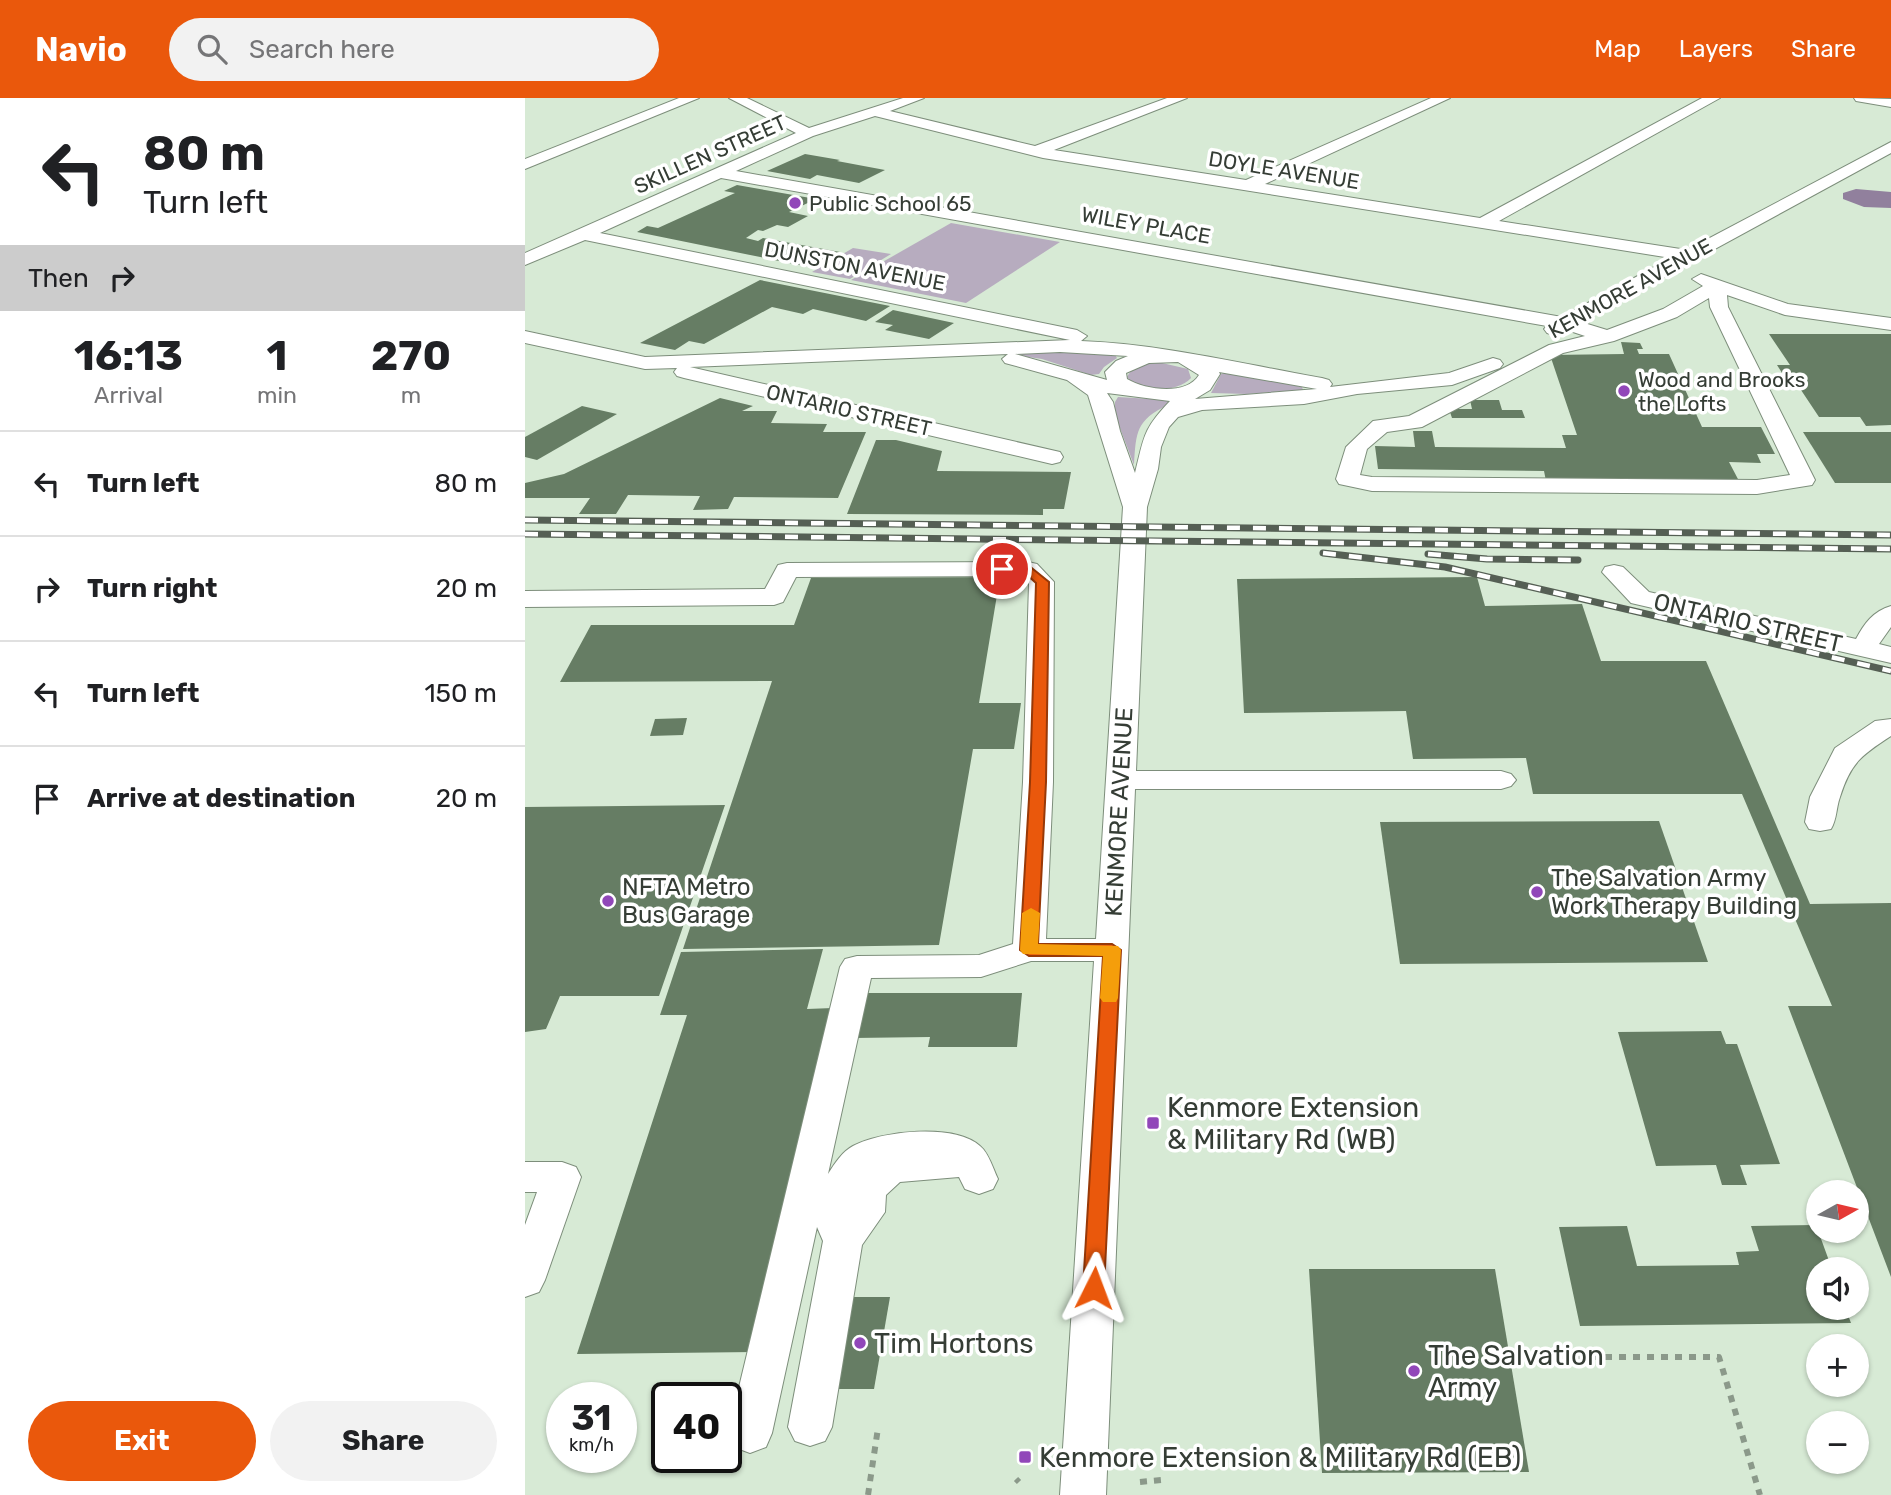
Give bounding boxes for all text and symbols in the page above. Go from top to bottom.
search box [169,18,659,81]
text: Navio [35,30,127,69]
icon: search [193,30,231,68]
text: Search here [249,34,395,65]
text: Map [1594,35,1641,63]
text: Layers [1679,35,1753,63]
text: Share [1791,35,1856,63]
street label: SKILLEN STREET [630,109,790,199]
text: 80 m [143,124,265,182]
icon: left [28,126,119,217]
street label: DOYLE AVENUE [1207,146,1361,194]
text: Turn left [143,183,268,221]
place label: Public School 65 [809,191,971,216]
marker: Public School 65 [787,195,803,211]
street label: WILEY PLACE [1079,201,1213,249]
street label: KENMORE AVENUE [1544,233,1716,343]
street label: DUNSTON AVENUE [763,236,947,296]
icon: right [103,259,141,297]
text: Then [28,263,89,294]
text: 16:13 [74,331,183,381]
text: 1 [267,331,287,381]
text: 270 [371,331,451,381]
place label: Wood and Brooks the Lofts [1638,367,1805,416]
street label: ONTARIO STREET [764,379,934,441]
text: Arrival [94,381,163,409]
text: min [257,381,297,409]
text: m [401,381,421,409]
marker: Wood and Brooks the Lofts [1616,383,1632,399]
icon: left [28,465,66,503]
text: Turn left [87,468,199,499]
text: 80 m [434,468,497,499]
pin [972,539,1032,599]
icon: arrive [983,550,1021,588]
icon: right [28,570,66,608]
text: Turn right [87,573,217,604]
text: 20 m [436,573,497,604]
street label: ONTARIO STREET [1651,588,1845,658]
icon: left [28,675,66,713]
text: Turn left [87,678,199,709]
text: 150 m [424,678,497,709]
street label: KENMORE AVENUE [1100,707,1138,917]
icon: arrive [28,780,66,818]
text: Arrive at destination [87,783,355,814]
text: 20 m [436,783,497,814]
place label: The Salvation Army Work Therapy Building [1551,864,1797,920]
place label: NFTA Metro Bus Garage [622,873,751,929]
marker: The Salvation Army Work Therapy Building [1529,884,1545,900]
marker: NFTA Metro Bus Garage [600,893,616,909]
place label: Kenmore Extension & Military Rd (WB) [1167,1091,1419,1156]
marker: Kenmore Extension & Military Rd (WB) [1145,1115,1161,1131]
north arrow [1806,1180,1869,1242]
map controls [1806,1180,1869,1474]
position arrow [1057,1251,1131,1325]
button: sound [1806,1257,1869,1320]
place label: Tim Hortons [874,1327,1034,1360]
button: + [1806,1334,1869,1397]
marker: Tim Hortons [852,1335,868,1351]
place label: The Salvation Army [1428,1339,1604,1404]
marker: The Salvation Army [1406,1363,1422,1379]
speed limit sign: 40 [651,1382,742,1473]
text: 31 [572,1397,611,1439]
button: Exit [28,1401,256,1481]
button: Share [270,1401,497,1481]
button: − [1806,1411,1869,1474]
text: km/h [569,1434,614,1456]
place label: Kenmore Extension & Military Rd (EB) [1039,1441,1521,1474]
marker: Kenmore Extension & Military Rd (EB) [1017,1449,1033,1465]

